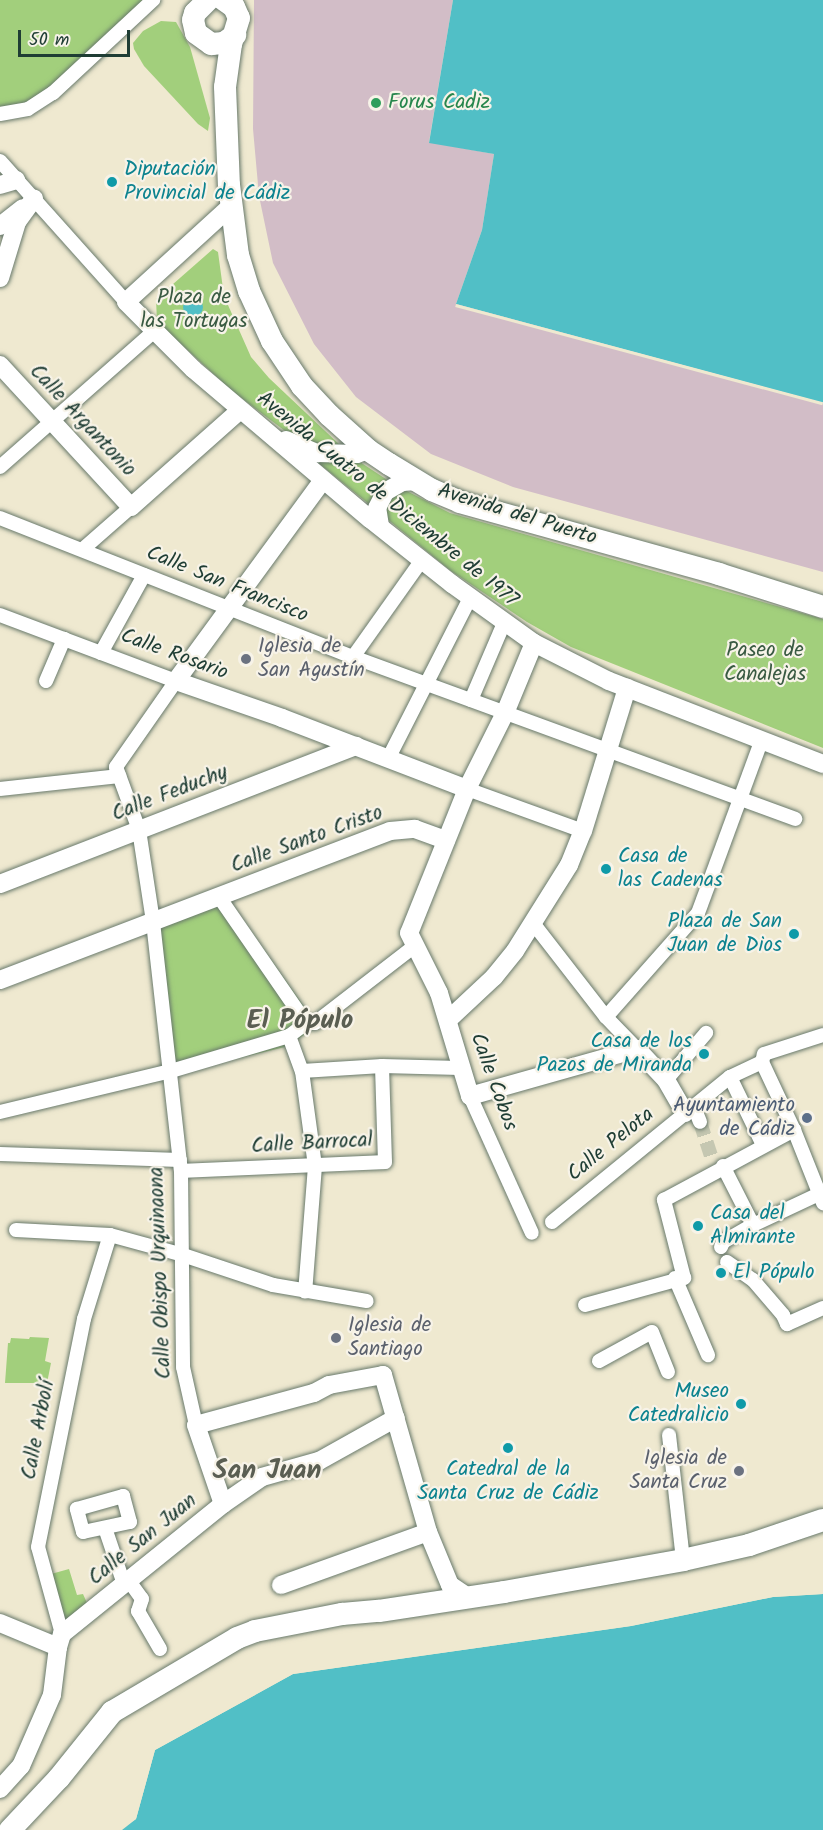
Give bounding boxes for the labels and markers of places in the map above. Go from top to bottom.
place label: Forus Cadiz [388,90,490,116]
marker: Forus Cadiz [369,96,383,110]
place label: Diputación Provincial de Cádiz [124,157,290,207]
marker: Diputación Provincial de Cádiz [105,175,119,189]
place label: Iglesia de San Agustín [258,634,365,684]
marker: Iglesia de San Agustín [239,652,253,666]
place label: Casa de las Cadenas [618,844,723,894]
marker: Casa de las Cadenas [599,862,613,876]
place label: Plaza de San Juan de Dios [667,909,782,959]
marker: Plaza de San Juan de Dios [787,927,801,941]
place label: Casa de los Pazos de Miranda [536,1029,692,1079]
marker: Casa de los Pazos de Miranda [697,1047,711,1061]
place label: Ayuntamiento de Cádiz [673,1093,795,1143]
marker: Ayuntamiento de Cádiz [800,1111,814,1125]
place label: Casa del Almirante [710,1201,795,1251]
marker: Casa del Almirante [691,1219,705,1233]
place label: El Pópulo [733,1260,815,1286]
marker: El Pópulo [714,1266,728,1280]
place label: Iglesia de Santiago [348,1313,431,1363]
marker: Iglesia de Santiago [329,1331,343,1345]
place label: Museo Catedralicio [628,1379,729,1429]
marker: Museo Catedralicio [734,1397,748,1411]
marker: Catedral de la Santa Cruz de Cádiz [501,1441,515,1455]
place label: Iglesia de Santa Cruz [630,1446,727,1496]
place label: Catedral de la Santa Cruz de Cádiz [417,1457,599,1507]
marker: Iglesia de Santa Cruz [732,1464,746,1478]

